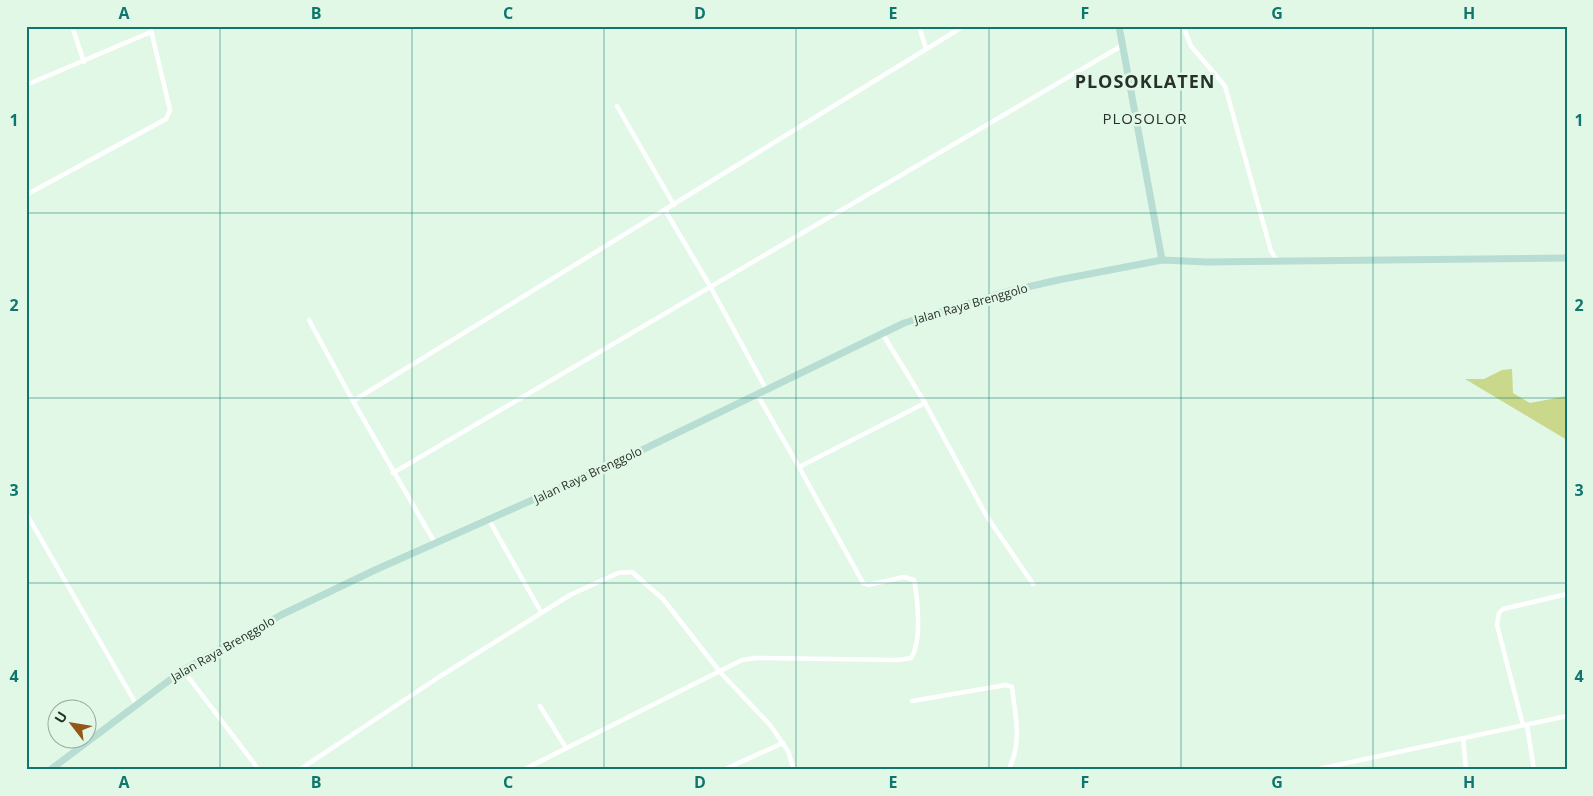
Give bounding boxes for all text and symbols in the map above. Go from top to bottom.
text: A [118,2,130,24]
text: B [311,2,321,24]
text: C [503,2,513,24]
text: D [694,2,706,24]
text: E [889,2,898,24]
text: F [1081,2,1089,24]
text: G [1271,2,1283,24]
text: H [1463,2,1475,24]
district label: PLOSOKLATEN [1075,69,1215,93]
district label: PLOSOLOR [1102,108,1188,128]
text: 1 [9,109,19,131]
text: 1 [1574,109,1584,131]
street label: Jalan Raya Brenggolo [911,279,1030,328]
text: 2 [9,294,19,316]
text: 2 [1574,294,1584,316]
street label: Jalan Raya Brenggolo [530,442,644,507]
text: 3 [9,479,19,501]
text: 3 [1574,479,1584,501]
street label: Jalan Raya Brenggolo [167,612,278,686]
text: 4 [9,665,19,687]
text: 4 [1574,665,1584,687]
north arrow [48,698,98,748]
text: U [50,708,71,726]
text: A [118,771,130,793]
text: B [311,771,321,793]
text: C [503,771,513,793]
text: D [694,771,706,793]
text: E [889,771,898,793]
text: F [1081,771,1089,793]
text: G [1271,771,1283,793]
text: H [1463,771,1475,793]

